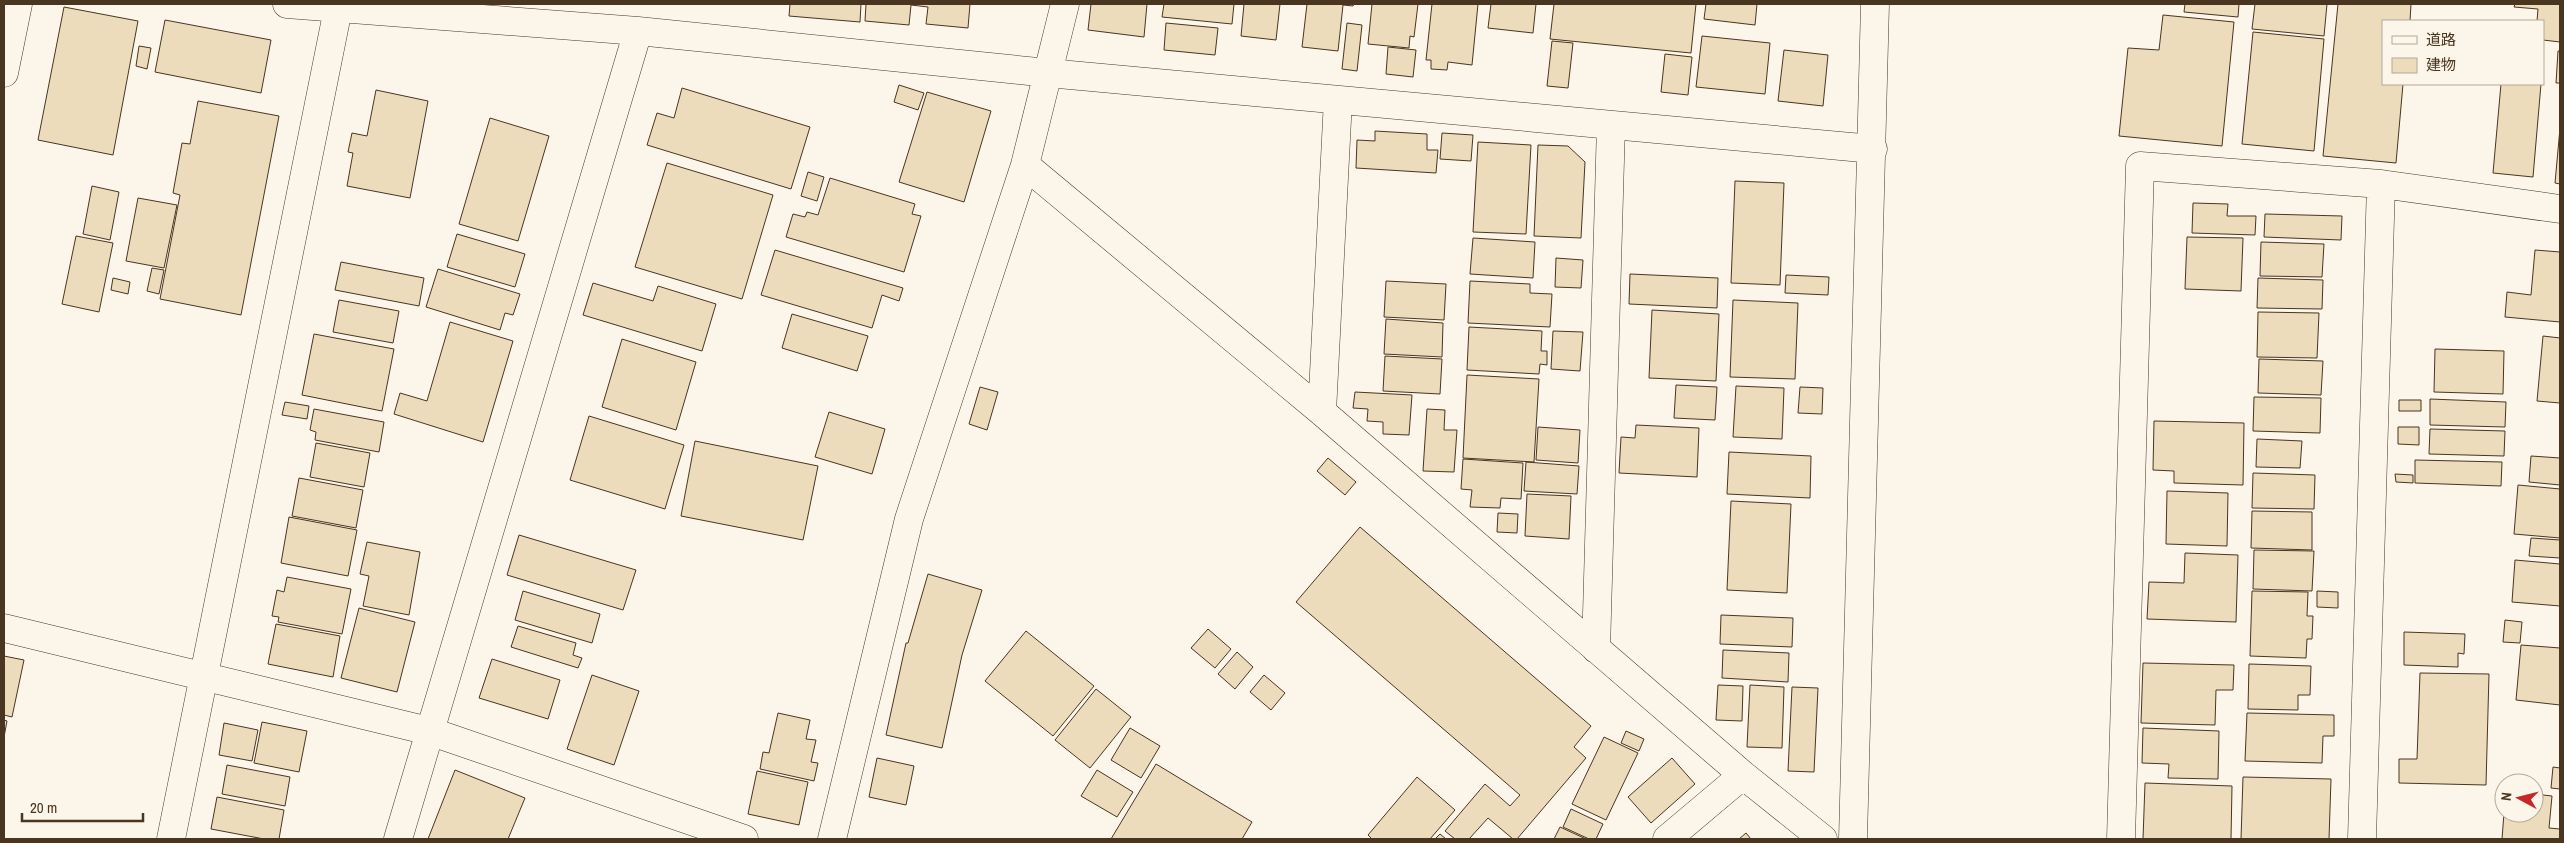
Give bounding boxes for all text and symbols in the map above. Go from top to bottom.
legend [2382,20,2544,85]
text: 道路 [2426,29,2456,50]
text: 建物 [2426,54,2456,75]
north arrow [2494,773,2544,823]
scale bar [22,790,144,822]
text: N [2497,791,2516,802]
text: 20 m [30,797,57,818]

